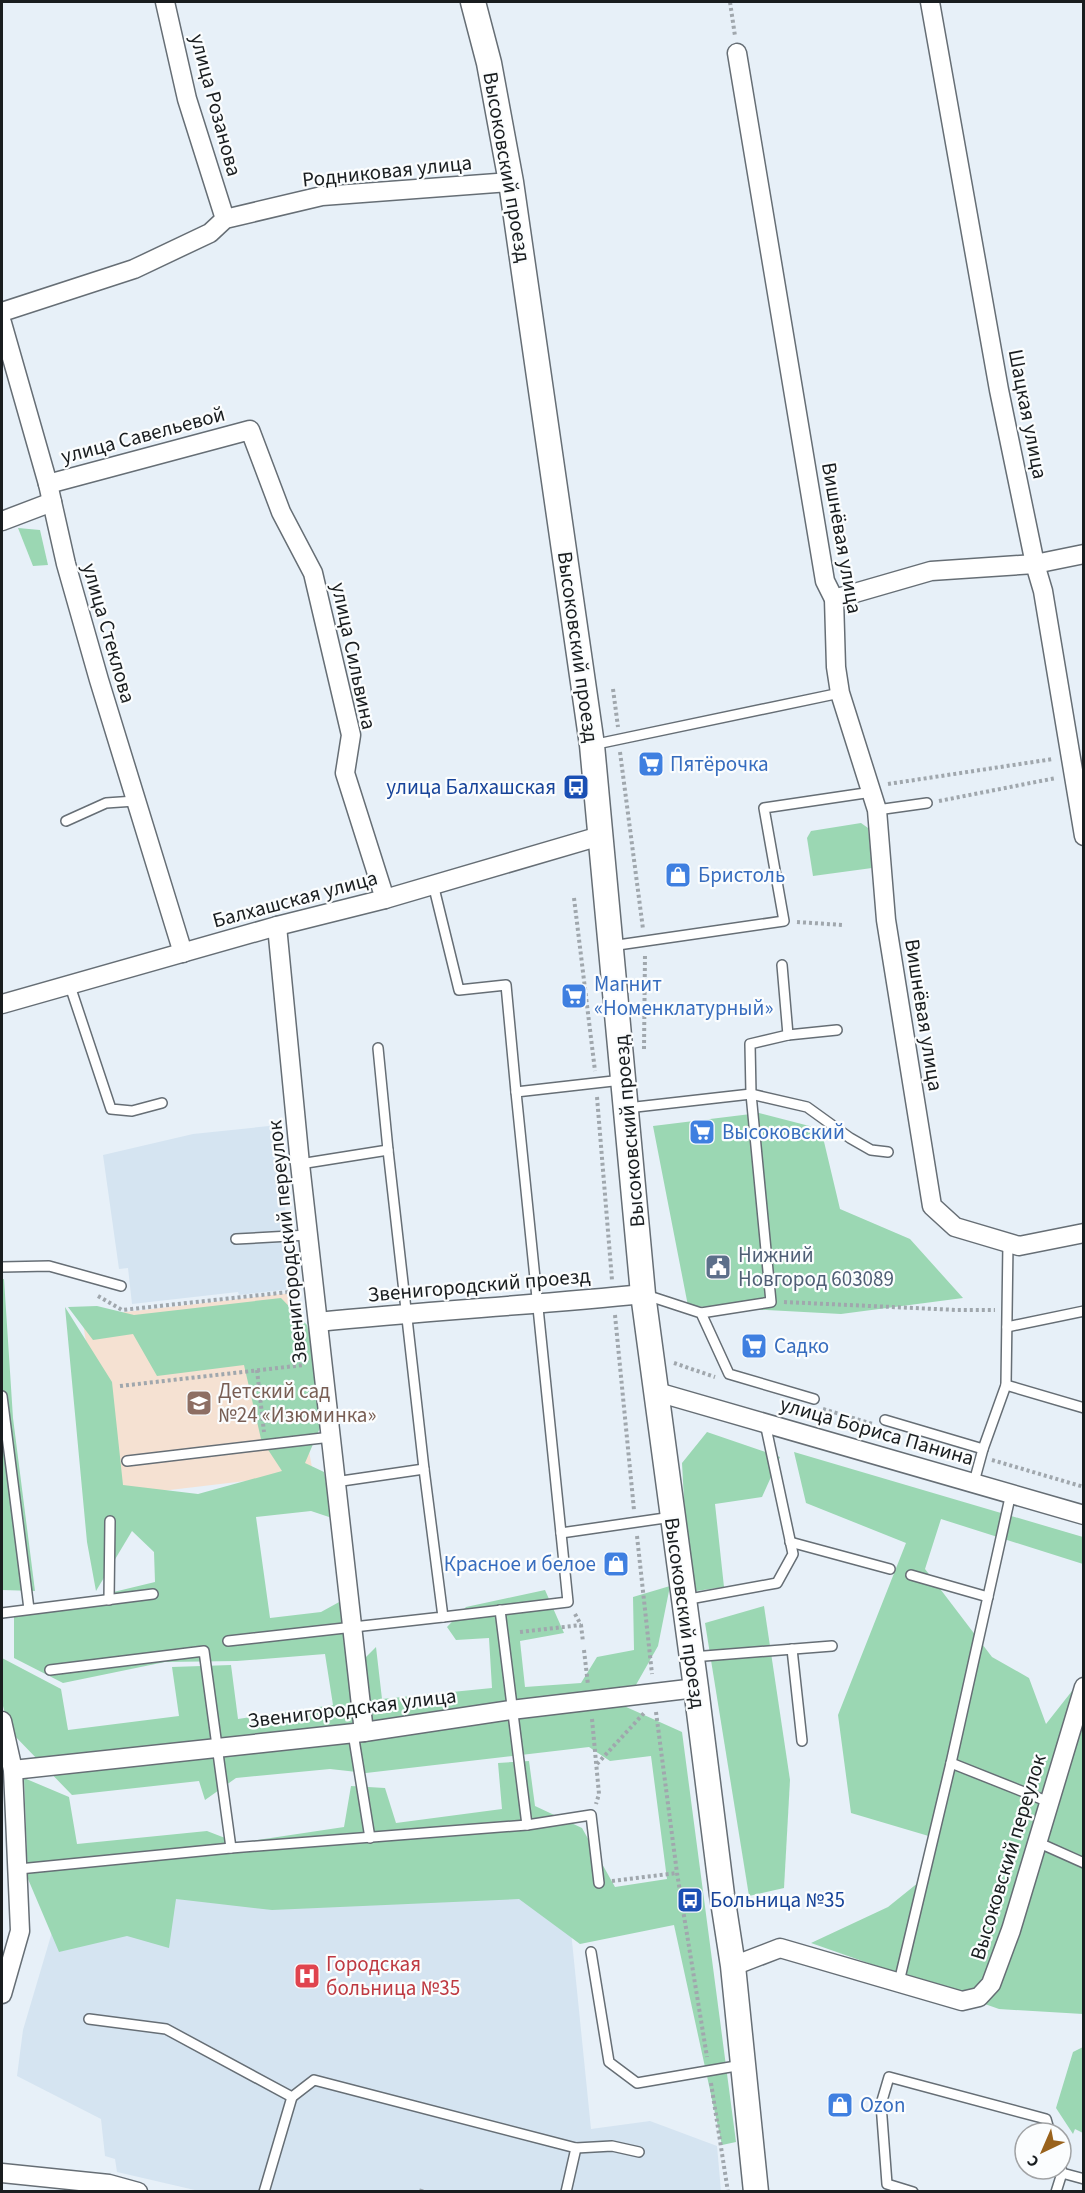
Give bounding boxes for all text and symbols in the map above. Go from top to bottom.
street label: улица Розанова [183,30,249,180]
street label: Высоковский проезд [475,69,539,265]
street label: Родниковая улица [301,147,473,195]
street label: Шацкая улица [1001,347,1055,481]
street label: улица Савельевой [58,399,228,471]
street label: Вишнёвая улица [814,460,870,616]
street label: Высоковский проезд [550,549,606,745]
street label: улица Стеклова [75,559,143,707]
street label: улица Сильвина [324,580,384,732]
supermarket icon: Пятёрочка [636,749,666,779]
place label: Пятёрочка [670,749,769,779]
place label: улица Балхашская [386,772,556,802]
bus stop icon: улица Балхашская [561,772,591,802]
shop icon: Бристоль [663,860,693,890]
place label: Бристоль [698,860,785,890]
street label: Балхашская улица [209,863,381,935]
street label: Вишнёвая улица [897,937,951,1093]
place label: Магнит «Номенклатурный» [594,969,773,1023]
supermarket icon: Магнит «Номенклатурный» [559,981,589,1011]
street label: Высоковский проезд [606,1034,652,1228]
supermarket icon: Высоковский [687,1117,717,1147]
place label: Высоковский [722,1117,845,1147]
street label: Звенигородский переулок [259,1118,315,1365]
place label: Нижний Новгород 603089 [738,1240,894,1294]
public building icon: Нижний Новгород 603089 [703,1252,733,1282]
street label: Звенигородский проезд [366,1260,592,1310]
supermarket icon: Садко [739,1331,769,1361]
place label: Садко [774,1331,829,1361]
place label: Детский сад №24 «Изюминка» [218,1376,376,1430]
school or university icon: Детский сад №24 «Изюминка» [184,1388,214,1418]
street label: улица Бориса Панина [776,1389,978,1473]
street label: Высоковский проезд [657,1515,713,1711]
place label: Красное и белое [444,1549,596,1579]
shop icon: Красное и белое [601,1549,631,1579]
street label: Звенигородская улица [246,1680,458,1736]
street label: Высоковский переулок [962,1750,1054,1964]
bus stop icon: Больница №35 [675,1885,705,1915]
place label: Больница №35 [710,1885,845,1915]
place label: Городская больница №35 [326,1949,460,2003]
hospital icon: Городская больница №35 [292,1961,322,1991]
shop icon: Ozon [825,2090,855,2120]
place label: Ozon [860,2090,905,2120]
north arrow [1013,2121,1073,2181]
text: С [1022,2150,1044,2172]

